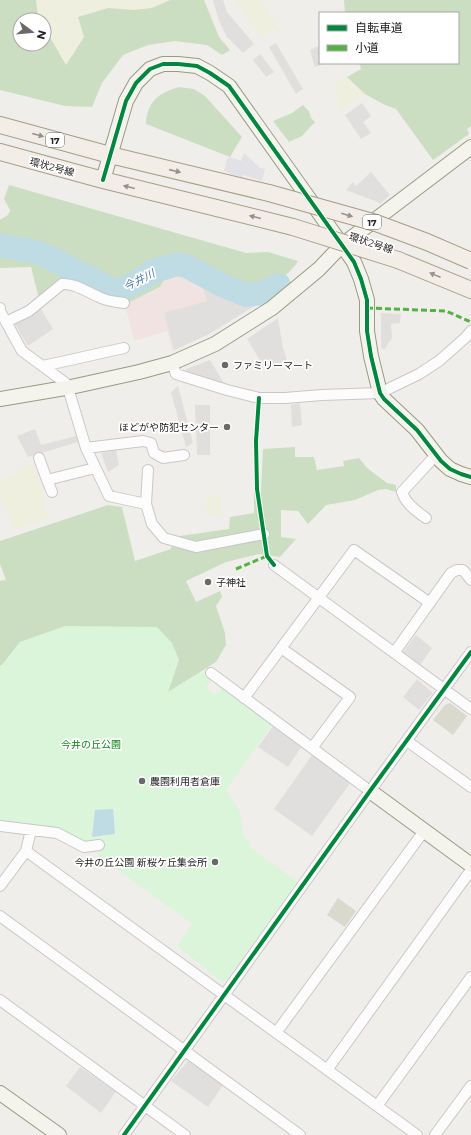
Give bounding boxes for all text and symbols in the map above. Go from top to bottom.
north arrow [12,12,52,52]
legend [319,12,459,64]
text: 自転車道 [355,20,403,35]
text: N [34,29,50,41]
text: 小道 [355,40,379,55]
one-way arrow [31,133,44,139]
road number: 17 [46,133,64,147]
street label: 環状2号線 [28,155,76,179]
one-way arrow [169,168,181,174]
one-way arrow [123,183,135,189]
one-way arrow [342,212,354,218]
one-way arrow [249,214,262,220]
road number: 17 [363,215,381,229]
street label: 環状2号線 [347,230,395,256]
water label: 今井川 [121,266,158,294]
one-way arrow [428,272,440,278]
place label: ファミリーマート [233,359,313,372]
marker: ファミリーマート [220,360,230,370]
place label: ほどがや防犯センター [119,421,219,434]
marker: ほどがや防犯センター [222,422,232,432]
place label: 子神社 [216,576,246,589]
marker: 子神社 [203,577,213,587]
park label: 今井の丘公園 [61,738,121,751]
place label: 農園利用者倉庫 [150,775,220,788]
marker: 農園利用者倉庫 [137,776,147,786]
place label: 今井の丘公園 新桜ケ丘集会所 [74,856,207,869]
marker: 今井の丘公園 新桜ケ丘集会所 [210,857,220,867]

